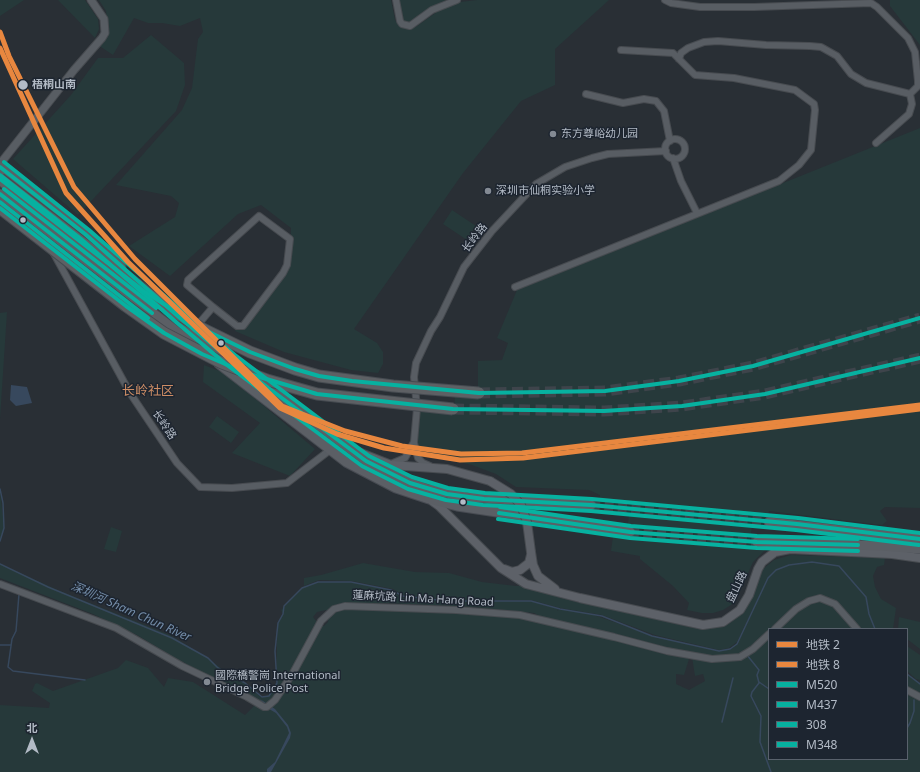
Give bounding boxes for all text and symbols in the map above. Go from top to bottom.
marker: 梧桐山南 [16,78,30,92]
place label: 梧桐山南 [32,78,76,92]
place label: 东方尊峪幼儿园 [561,127,638,141]
marker: 东方尊峪幼儿园 [548,129,558,139]
place label: 深圳市仙桐实验小学 [496,184,595,198]
marker: 深圳市仙桐实验小学 [483,186,493,196]
unlabelled marker [18,215,28,225]
street label: 长岭路 [460,221,490,255]
unlabelled marker [216,338,226,348]
district label: 长岭社区 [122,383,174,399]
street label: 长岭路 [149,408,179,442]
unlabelled marker [458,497,468,507]
street label: 盘山路 [724,569,750,605]
water label: 深圳河 Sham Chun River [69,579,193,645]
street label: 蓮麻坑路 Lin Ma Hang Road [352,589,494,609]
legend [768,628,908,760]
text: 地铁 2 [806,636,840,653]
text: 地铁 8 [806,656,840,673]
place label: 國際橋警崗 International Bridge Police Post [215,669,340,695]
text: M520 [806,676,837,693]
marker: 國際橋警崗 International Bridge Police Post [202,677,212,687]
text: M437 [806,696,837,713]
text: 308 [806,716,827,733]
north arrow [12,720,52,760]
text: 北 [27,720,38,735]
text: M348 [806,736,837,753]

